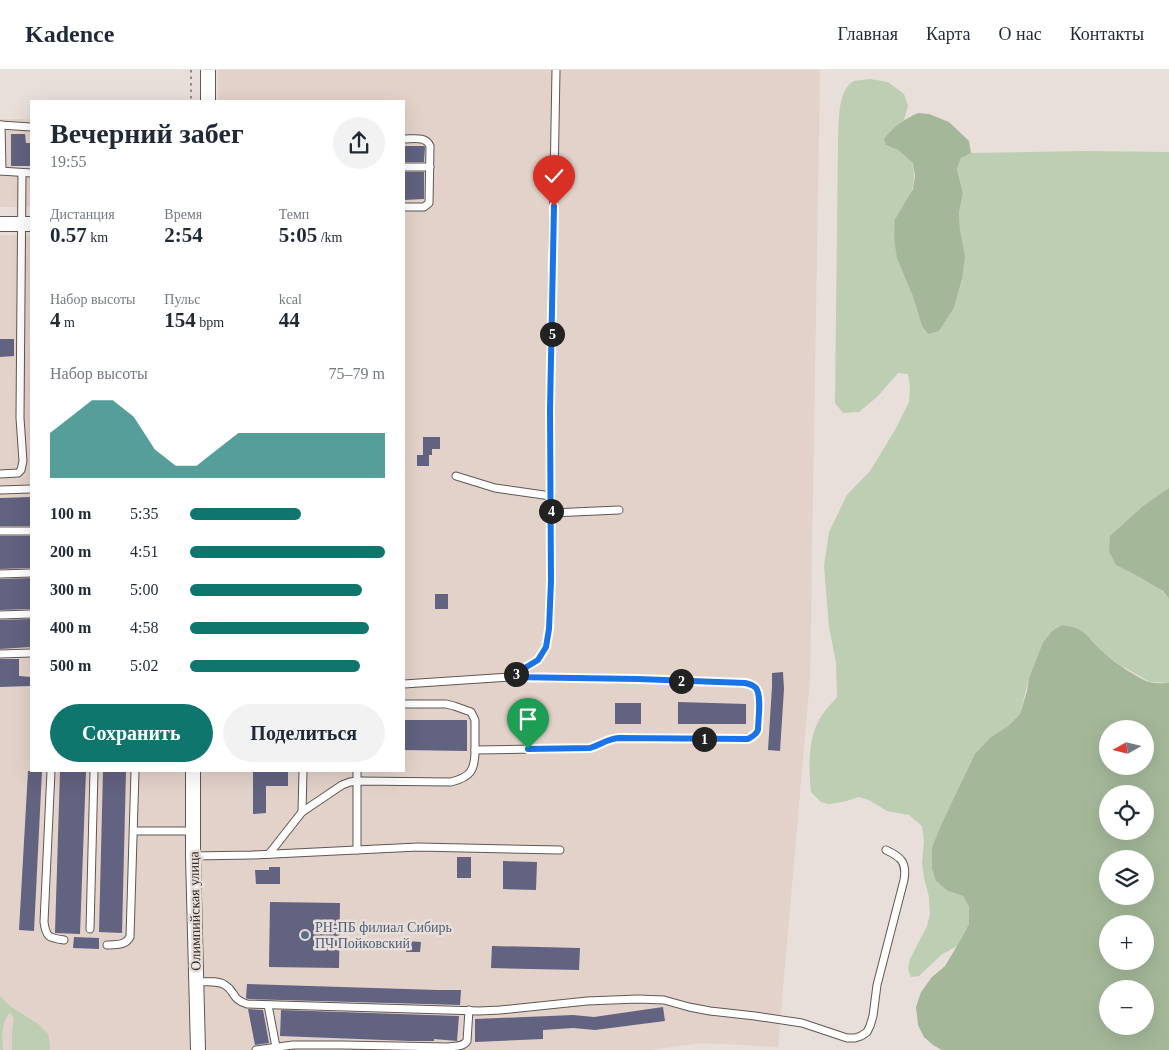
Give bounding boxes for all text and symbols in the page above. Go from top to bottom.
text: Kadence [25,21,114,47]
text: Главная [838,24,898,44]
text: Карта [926,24,971,44]
text: О нас [999,24,1042,44]
text: Контакты [1070,24,1144,44]
button: share [333,117,385,169]
text: Вечерний забег [50,118,244,149]
text: 19:55 [50,153,86,170]
pin [533,155,575,206]
icon: check [540,162,568,190]
text: Дистанция [50,207,115,222]
text: Время [164,207,202,222]
text: Темп [279,207,309,222]
text: 0.57 [50,223,87,247]
text: 2:54 [164,223,203,247]
text: 5:05 [279,223,317,247]
text: km [87,230,108,245]
text: /km [317,230,342,245]
text: Набор высоты [50,292,136,307]
text: Пульс [164,292,200,307]
text: kcal [279,292,302,307]
text: 4 [50,308,61,332]
text: 154 [164,308,196,332]
text: 44 [279,308,300,332]
text: m [61,315,75,330]
text: bpm [196,315,224,330]
pin: 5 [540,322,564,346]
text: 5 [549,327,556,342]
text: Набор высоты [50,365,148,382]
text: 75–79 m [329,365,385,382]
pin: 4 [538,498,564,524]
text: 4 [548,504,555,519]
text: 100 m [50,505,91,522]
text: 5:35 [130,505,158,522]
text: 200 m [50,543,91,560]
text: 4:51 [130,543,158,560]
text: 300 m [50,581,91,598]
text: 5:00 [130,581,158,598]
text: 400 m [50,619,91,636]
text: 4:58 [130,619,158,636]
text: 500 m [50,657,91,674]
text: 5:02 [130,657,158,674]
pin: 3 [504,662,528,686]
text: 3 [513,667,520,682]
pin: 2 [668,668,694,694]
text: 2 [678,674,685,689]
pin [507,698,549,749]
button: Сохранить [50,704,213,762]
button: Поделиться [223,704,385,762]
icon: arrive [514,705,542,733]
north arrow [1099,720,1154,775]
map controls [1099,720,1154,1035]
pin: 1 [692,726,716,752]
text: 1 [701,732,708,747]
button: locate [1099,785,1154,840]
street label: Олимпийская улица [186,850,204,971]
button: layers [1099,850,1154,905]
button: + [1099,915,1154,970]
place label: РН-ПБ филиал Сибирь ПЧ Пойковский [315,920,452,951]
marker: РН-ПБ филиал Сибирь ПЧ Пойковский [299,929,311,941]
button: − [1099,980,1154,1035]

